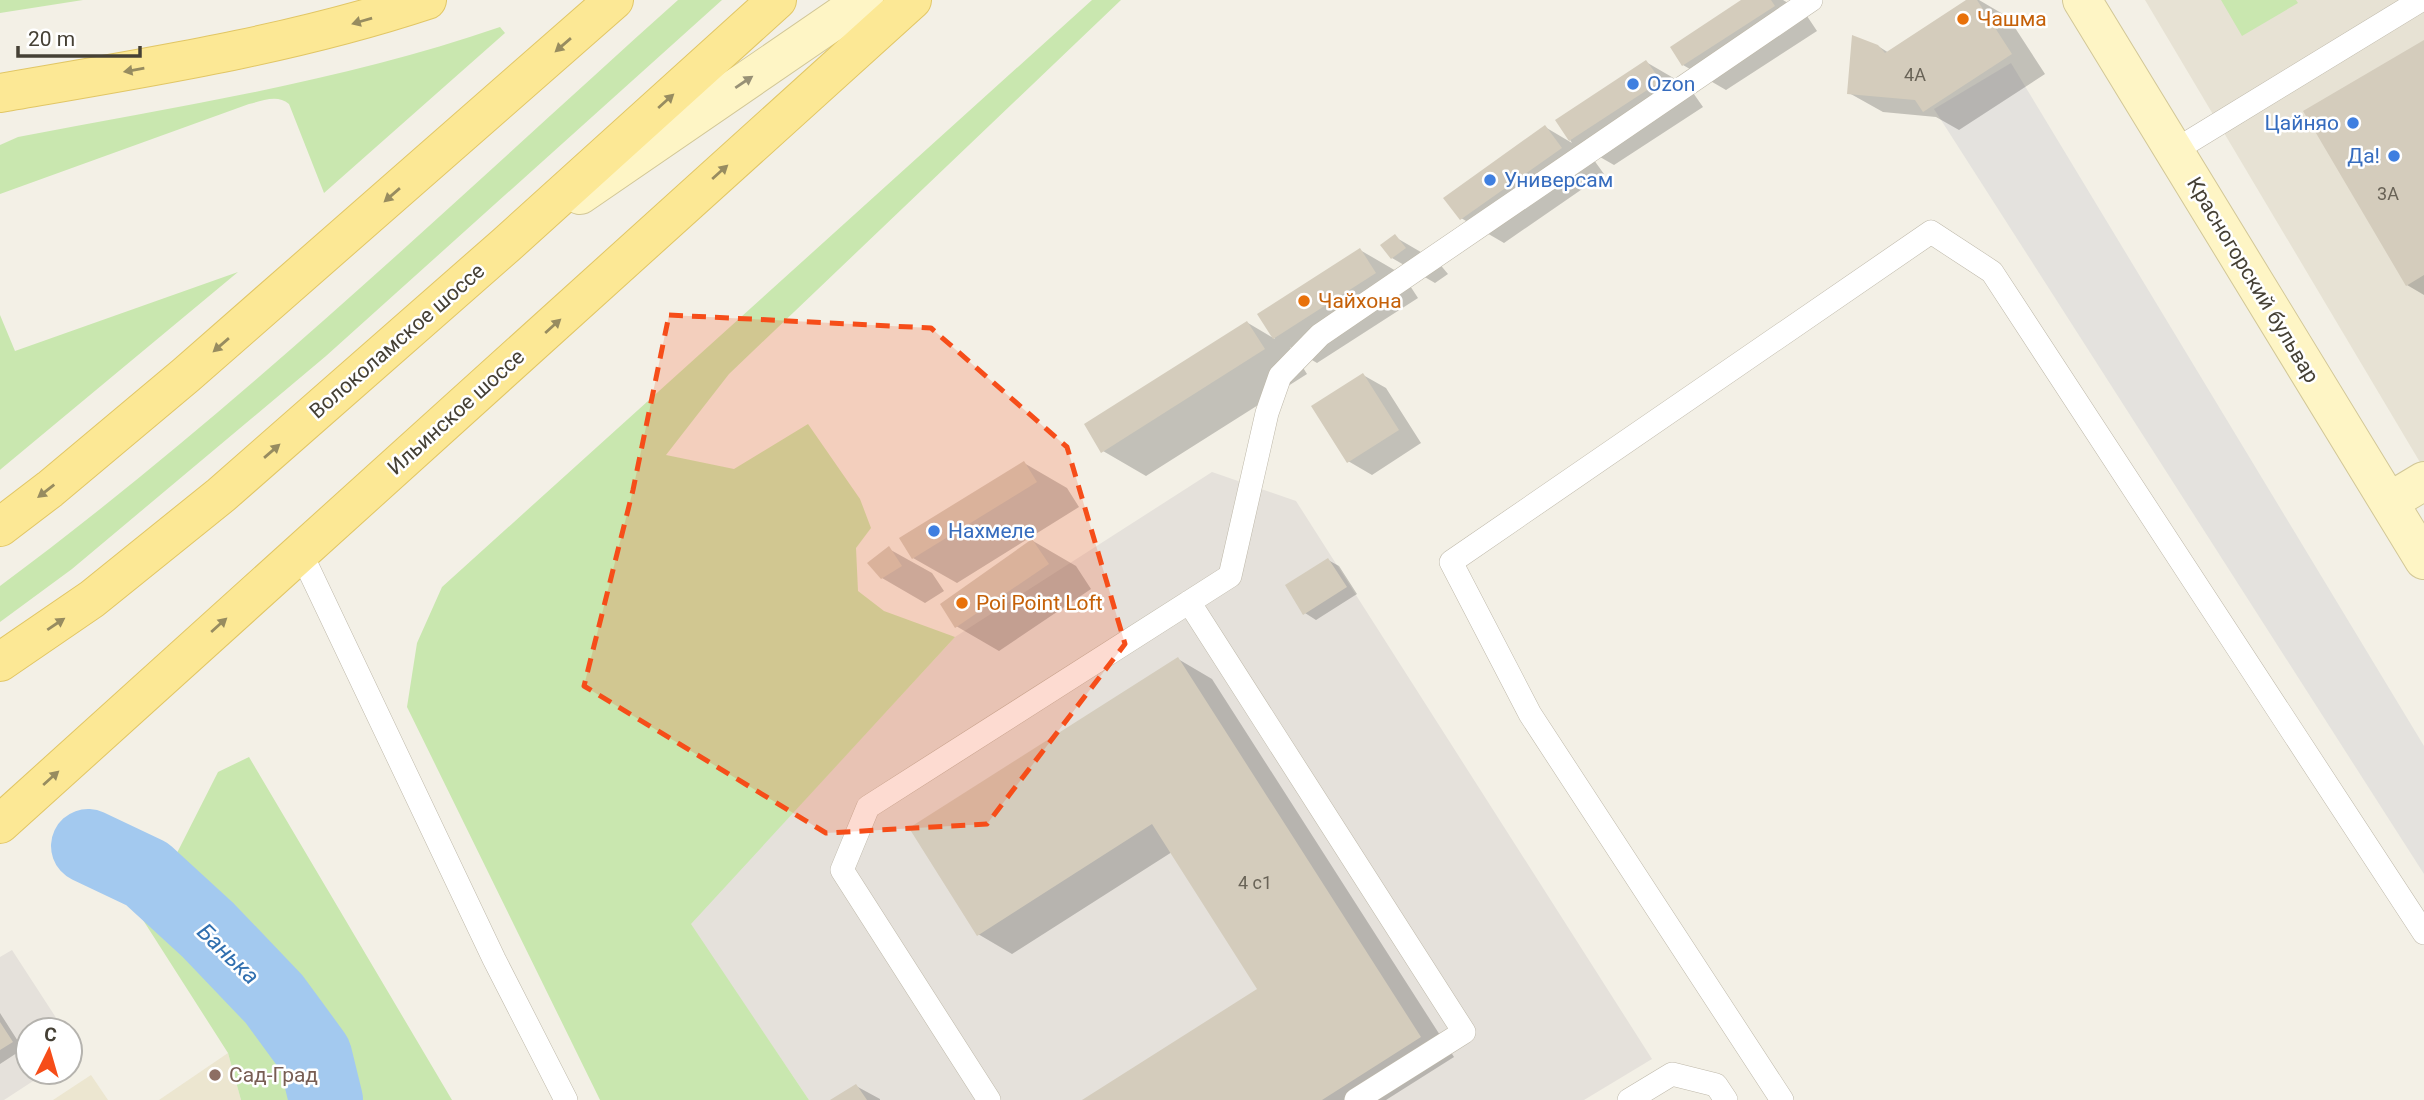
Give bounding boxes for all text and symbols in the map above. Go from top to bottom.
place label: Чашма [1977,7,2047,31]
marker: Чашма [1955,11,1971,27]
scale bar [18,14,140,58]
one-way arrow [351,16,373,27]
text: 20 m [28,27,75,51]
one-way arrow [554,37,572,53]
house number: 4А [1904,64,1926,85]
one-way arrow [123,65,145,76]
place label: Ozon [1647,72,1695,96]
one-way arrow [735,75,753,89]
marker: Ozon [1625,76,1641,92]
one-way arrow [657,93,675,109]
place label: Цайняо [2264,111,2339,135]
marker: Цайняо [2345,115,2361,131]
place label: Да! [2347,144,2380,168]
marker: Да! [2386,148,2402,164]
one-way arrow [711,164,729,180]
place label: Универсам [1504,168,1613,192]
marker: Универсам [1482,172,1498,188]
street label: Красногорский бульвар [2182,173,2324,387]
house number: 3А [2377,183,2399,204]
one-way arrow [383,187,401,203]
street label: Волоколамское шоссе [305,259,489,423]
place label: Чайхона [1318,289,1402,313]
marker: Чайхона [1296,293,1312,309]
one-way arrow [544,318,562,334]
one-way arrow [212,337,229,352]
street label: Ильинское шоссе [383,344,529,480]
one-way arrow [264,443,281,459]
one-way arrow [38,483,55,498]
place label: Нахмеле [948,519,1035,543]
marker: Нахмеле [926,523,942,539]
place label: Poi Point Loft [976,591,1103,615]
marker: Poi Point Loft [954,595,970,611]
one-way arrow [210,617,227,633]
one-way arrow [47,618,66,631]
one-way arrow [42,770,60,786]
house number: 4 с1 [1238,872,1272,893]
water label: Банька [191,918,265,990]
north arrow [14,1016,84,1086]
text: С [43,1023,58,1047]
place label: Сад-Град [229,1063,318,1087]
marker: Сад-Град [207,1067,223,1083]

